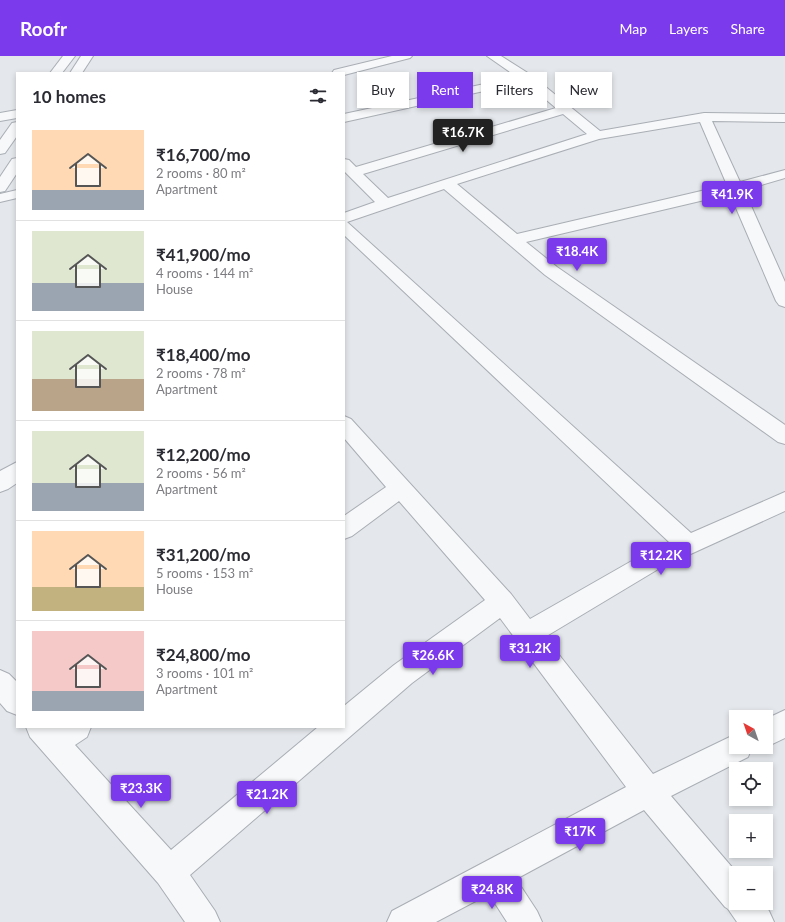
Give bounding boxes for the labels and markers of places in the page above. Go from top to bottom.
pin: ₹16.7K [430,119,496,153]
pin: ₹41.9K [699,181,765,215]
pin: ₹18.4K [544,238,610,272]
pin: ₹12.2K [628,542,694,576]
pin: ₹31.2K [497,635,563,669]
pin: ₹26.6K [400,642,466,676]
pin: ₹23.3K [108,775,174,809]
pin: ₹21.2K [234,781,300,815]
pin: ₹17K [556,818,604,852]
pin: ₹24.8K [459,876,525,910]

